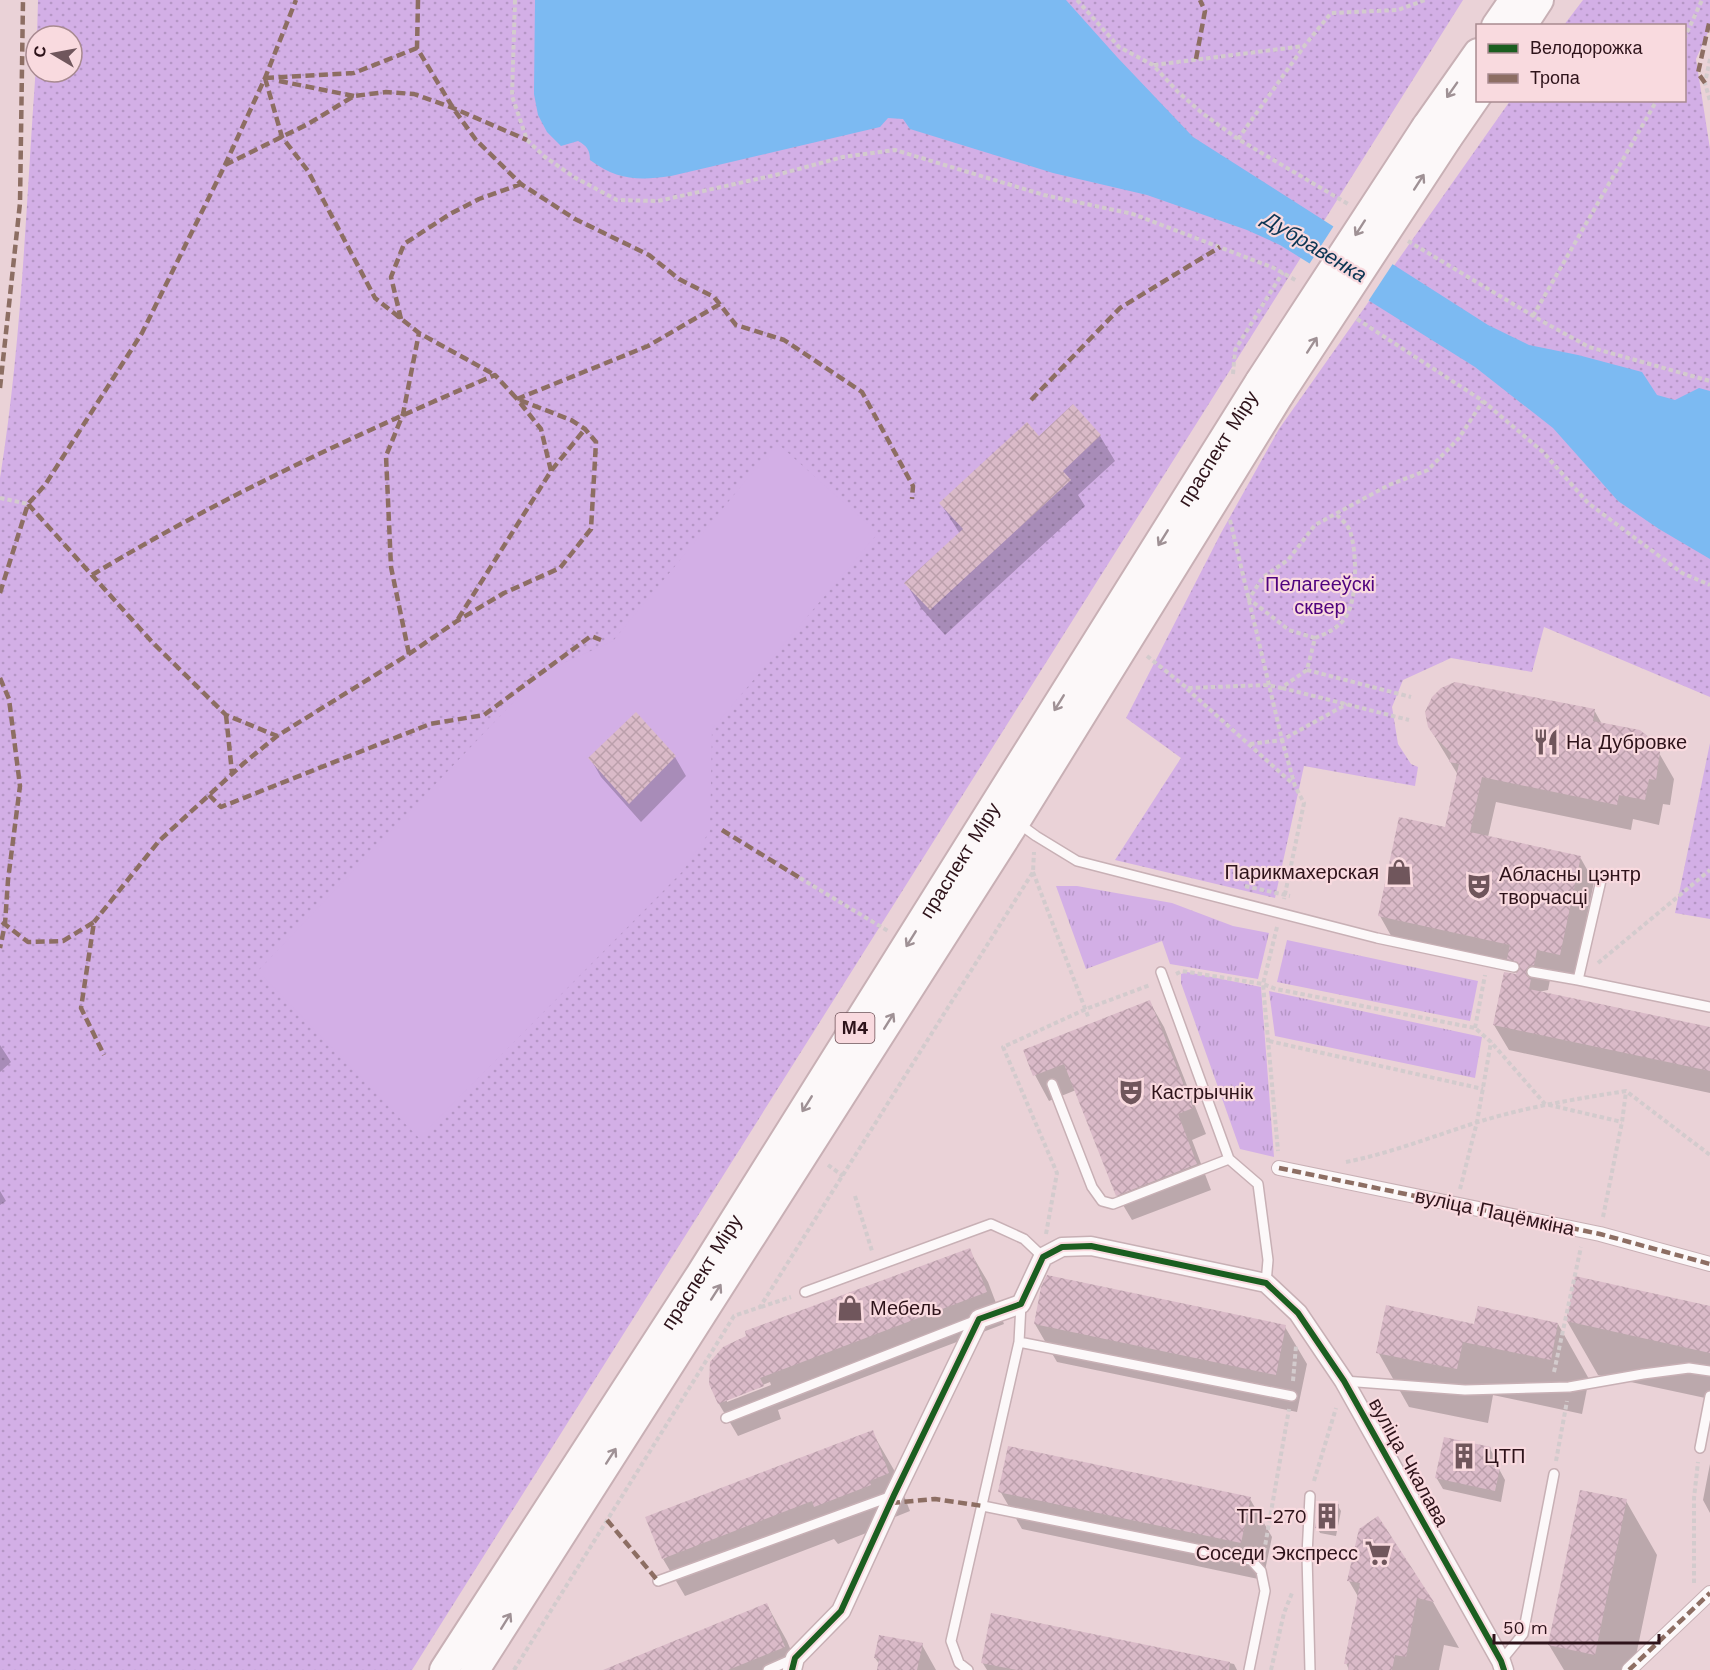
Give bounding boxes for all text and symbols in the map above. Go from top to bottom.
north arrow [24,24,84,84]
legend [1476,24,1686,102]
text: Велодорожка [1530,37,1643,58]
text: С [29,44,50,59]
text: Тропа [1530,67,1581,88]
one-way arrow [1446,81,1458,97]
one-way arrow [1414,174,1426,191]
water label: Дубравенка [1257,205,1372,287]
one-way arrow [1354,220,1366,236]
one-way arrow [1306,337,1318,354]
street label: праспект Міру [1173,386,1263,511]
one-way arrow [1156,529,1168,546]
park label: Пелагееўскі сквер [1265,572,1375,619]
one-way arrow [1053,694,1065,711]
restaurant icon: На Дубровке [1531,727,1561,757]
place label: На Дубровке [1566,730,1687,754]
street label: праспект Міру [915,798,1005,923]
shop icon: Парикмахерская [1384,857,1414,887]
place label: Парикмахерская [1224,860,1379,884]
place label: Абласны цэнтр творчасці [1499,862,1641,909]
theatre icon: Абласны цэнтр творчасці [1464,871,1494,901]
one-way arrow [904,930,916,947]
road number: М4 [836,1013,874,1043]
one-way arrow [883,1013,895,1030]
theatre icon: Кастрычнік [1116,1077,1146,1107]
place label: Кастрычнік [1151,1080,1253,1104]
one-way arrow [801,1095,813,1112]
street label: вуліца Пацёмкіна [1413,1183,1578,1241]
street label: праспект Міру [656,1210,747,1334]
one-way arrow [711,1284,723,1301]
shop icon: Мебель [835,1293,865,1323]
place label: Мебель [870,1296,942,1320]
street label: вуліца Чкалава [1364,1394,1455,1531]
building icon: ЦТП [1449,1441,1479,1471]
place label: ЦТП [1484,1444,1525,1468]
one-way arrow [605,1448,617,1465]
building icon: ТП-270 [1312,1501,1342,1531]
place label: ТП-270 [1236,1504,1307,1528]
supermarket icon: Соседи Экспресс [1363,1538,1393,1568]
place label: Соседи Экспресс [1196,1541,1358,1565]
scale bar [1494,1607,1659,1645]
one-way arrow [500,1612,513,1629]
text: 50 m [1503,1617,1548,1638]

